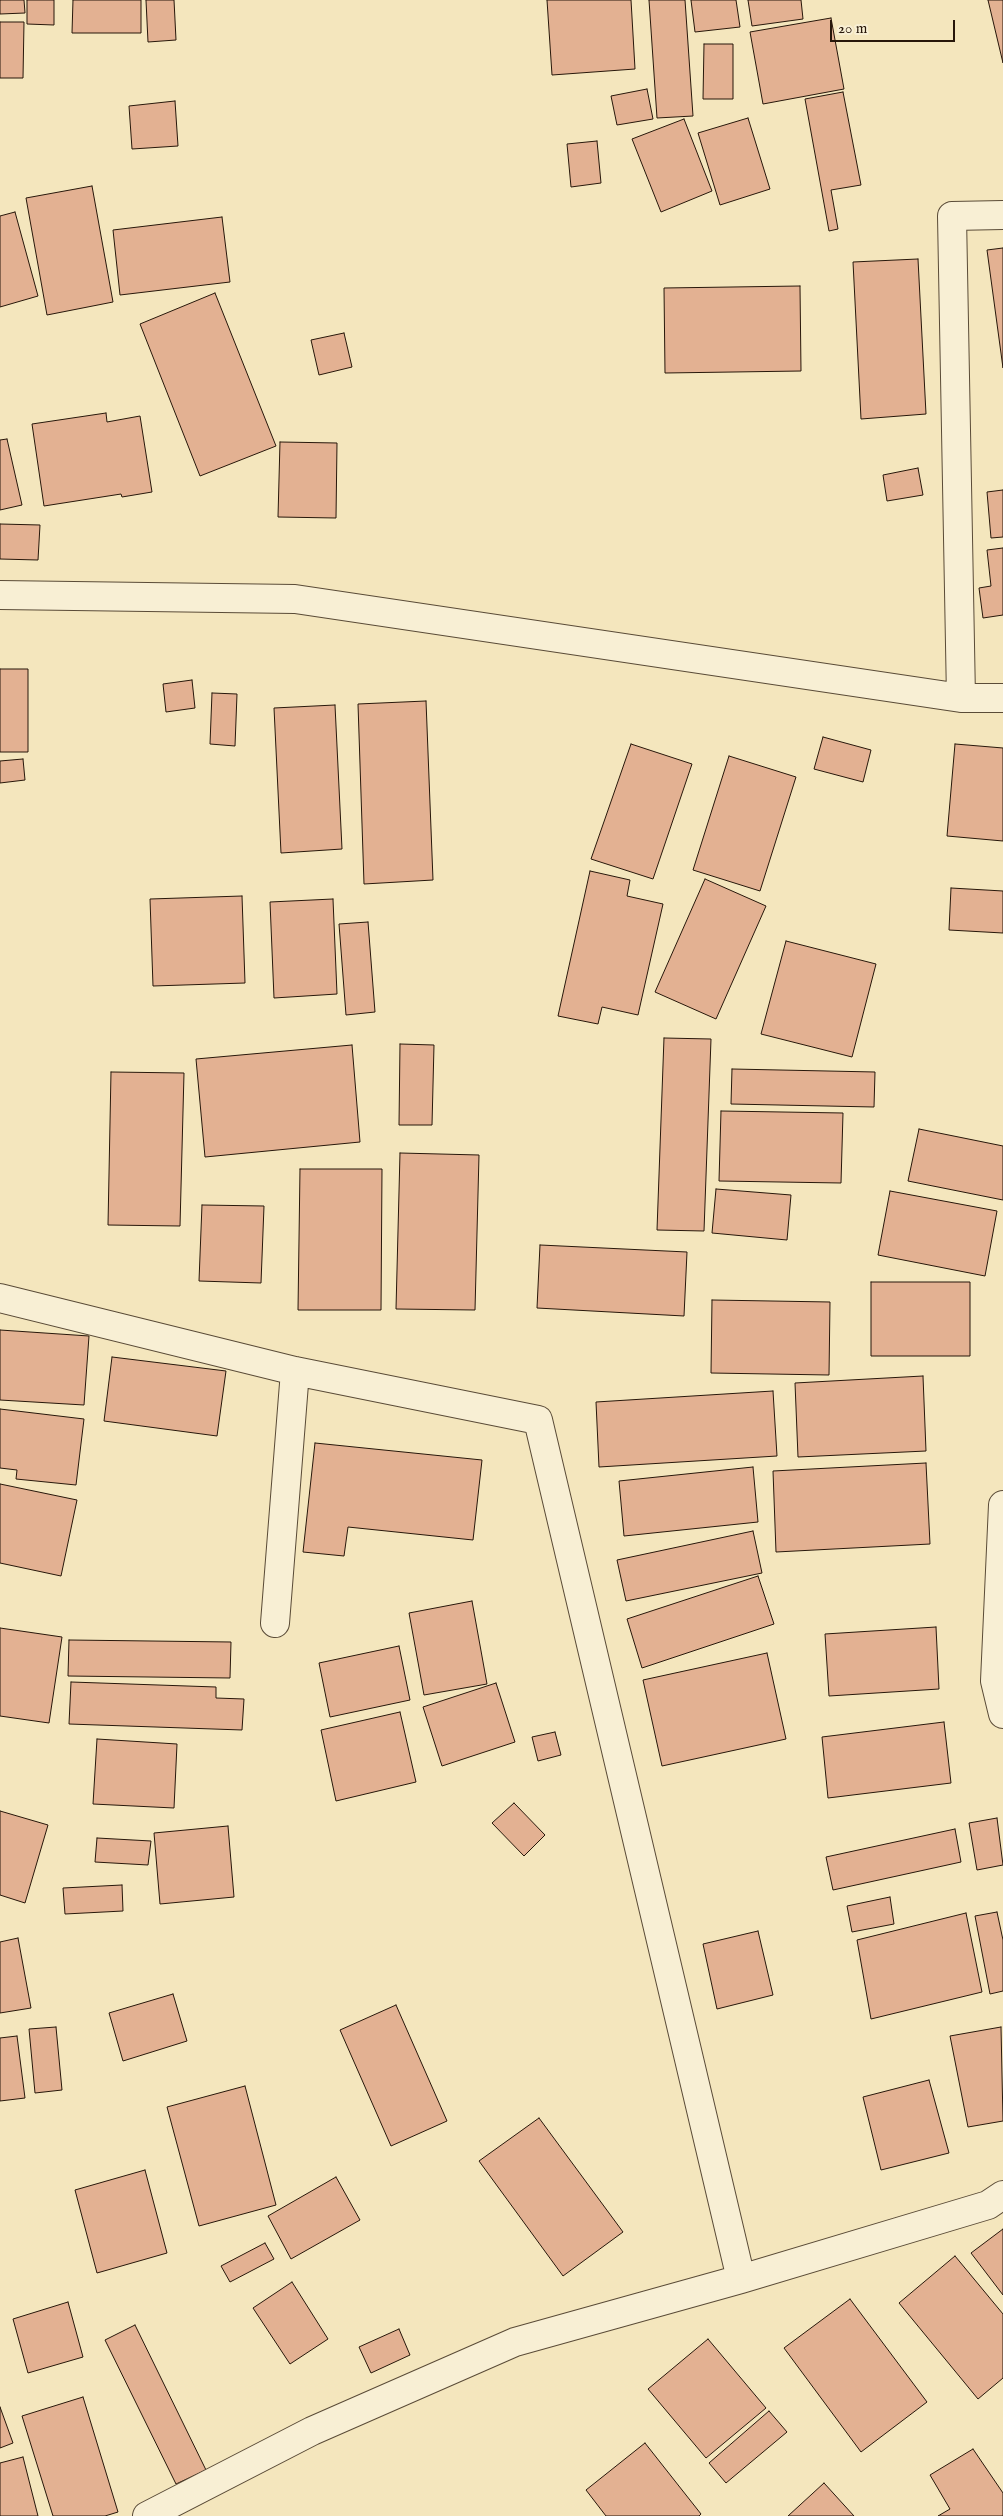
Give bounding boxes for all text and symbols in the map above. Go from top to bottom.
scale bar [833,10,958,42]
text: 20 m [838,19,867,38]

